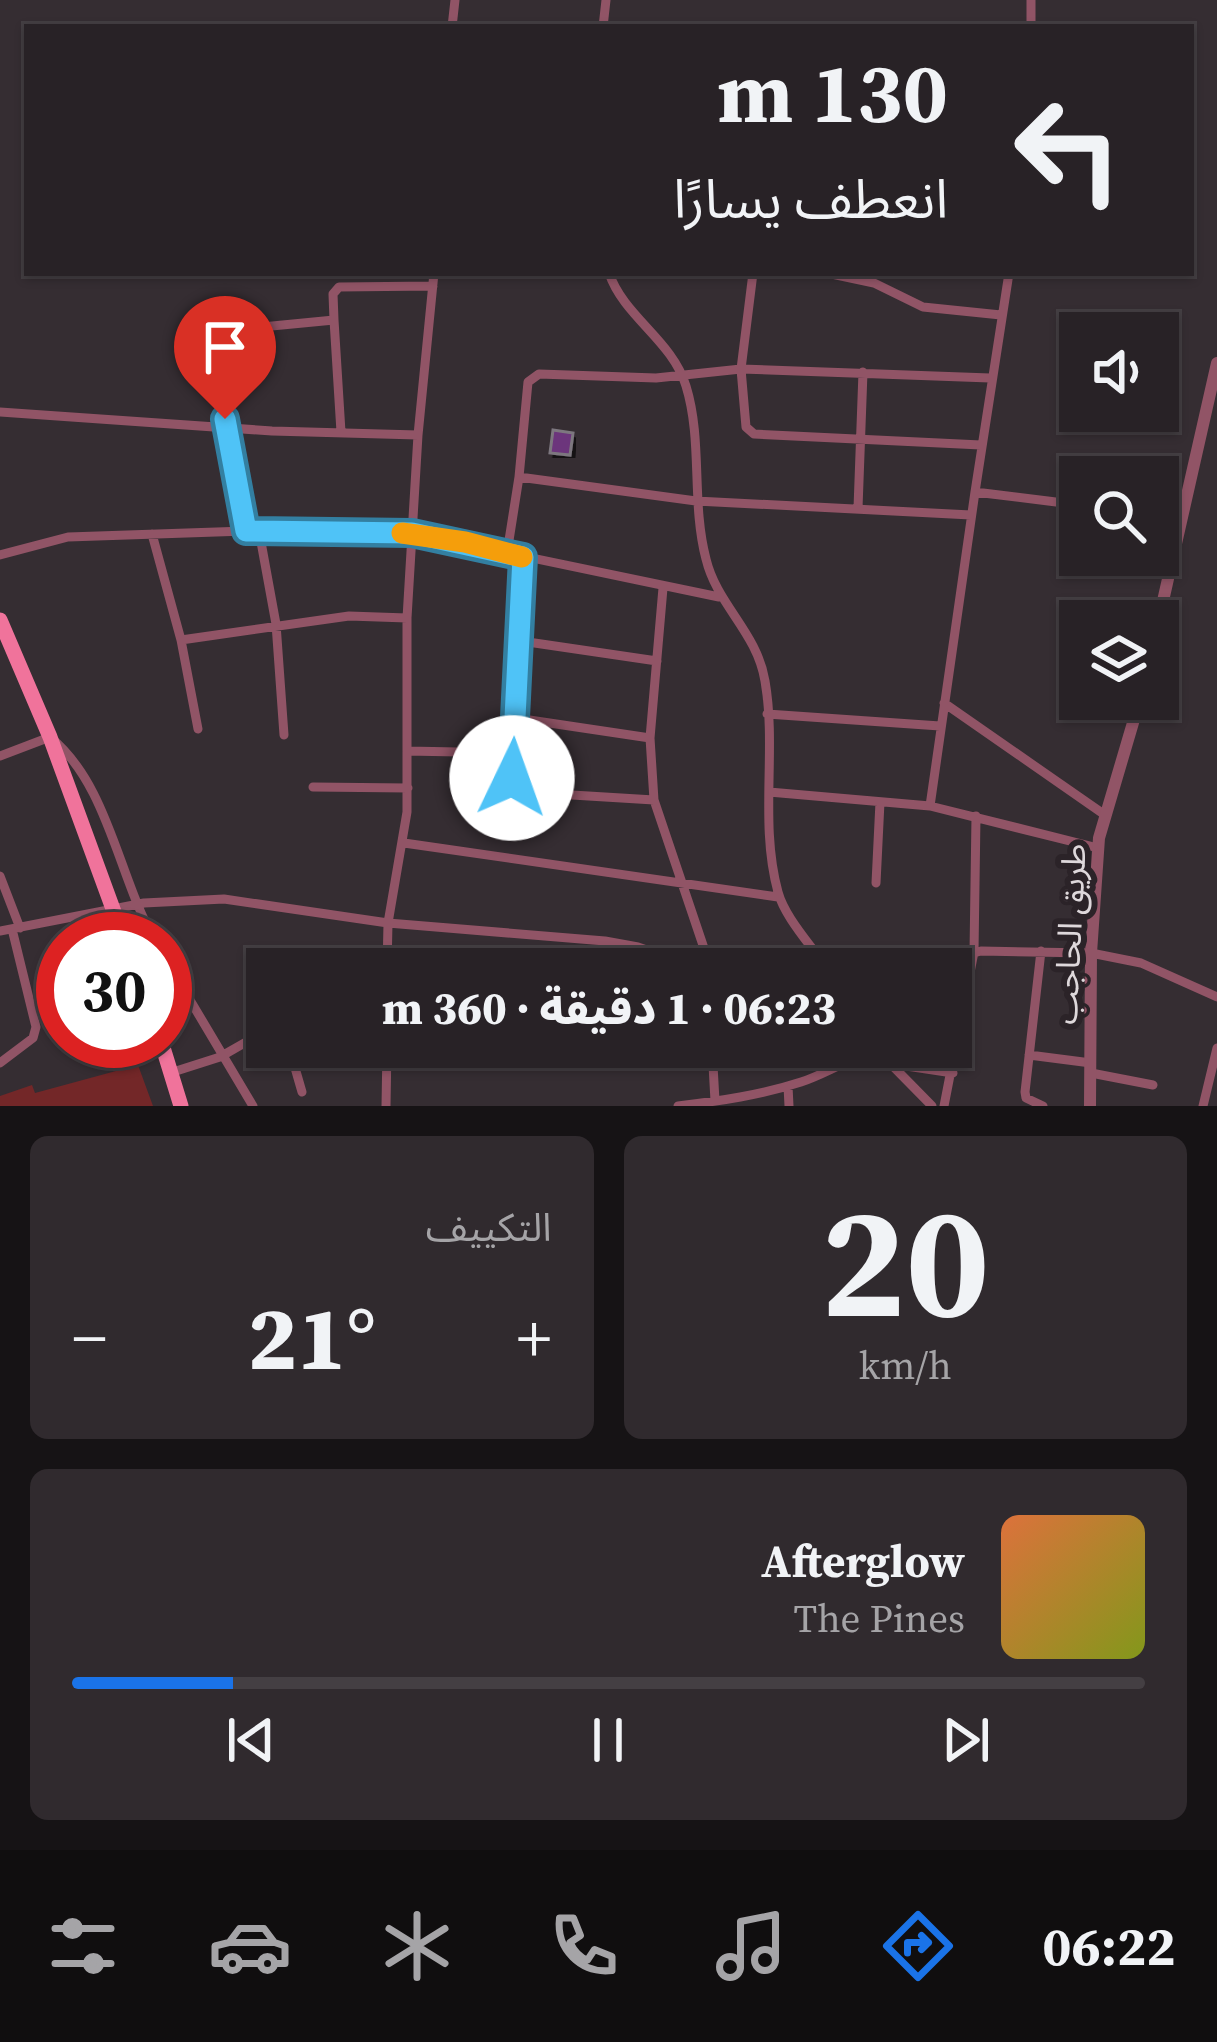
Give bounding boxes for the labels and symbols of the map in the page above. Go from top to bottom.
pin [174,296,276,419]
position arrow [449,715,575,841]
street label: طريق الحاجب [1042,842,1097,1026]
speed limit sign: 30 [36,912,192,1068]

